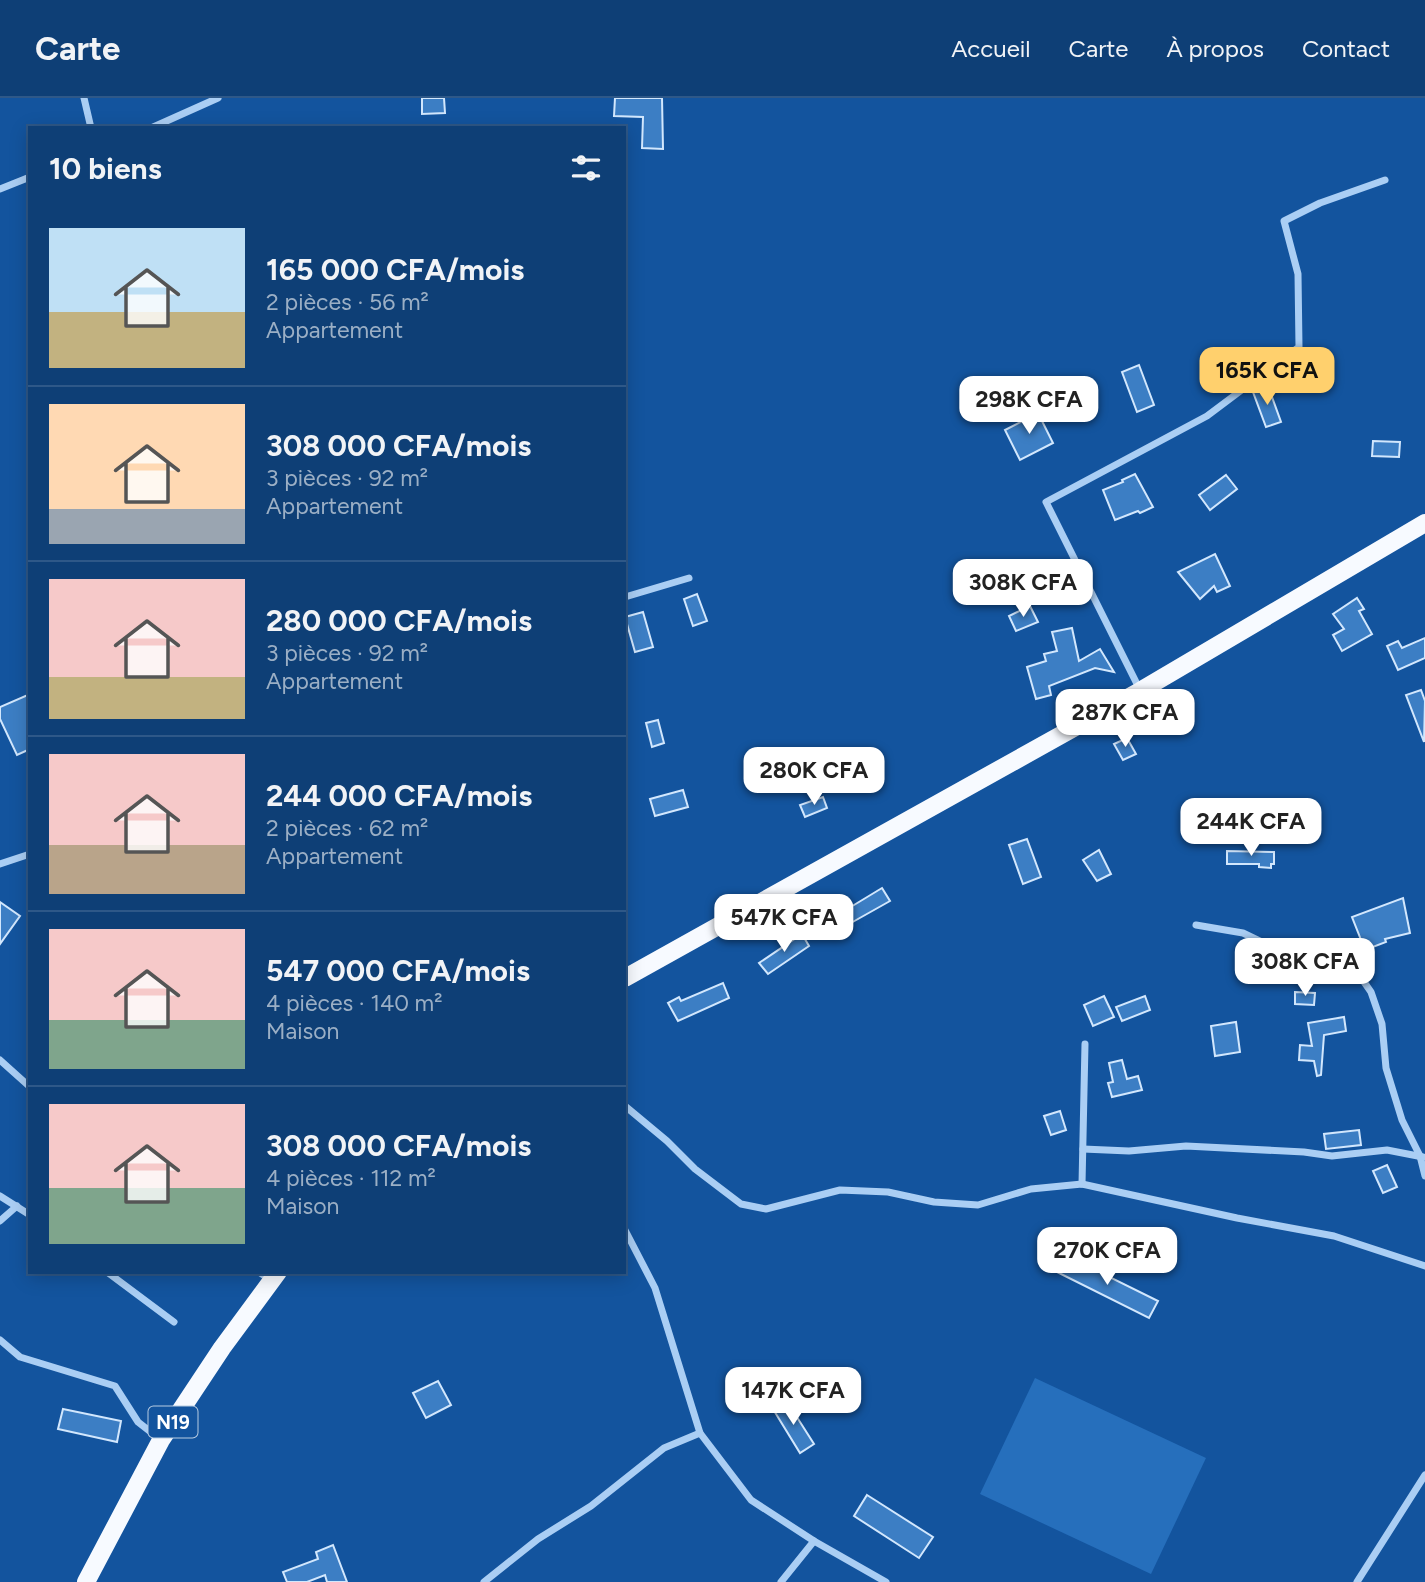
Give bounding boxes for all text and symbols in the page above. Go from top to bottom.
text: Carte [35,29,120,68]
text: Accueil [951,34,1031,63]
text: Carte [1069,34,1128,63]
text: À propos [1166,34,1264,63]
text: Contact [1302,34,1390,63]
icon: filters [567,149,605,187]
text: 10 biens [49,150,162,187]
text: 165 000 CFA/mois [266,251,524,288]
icon: home [105,256,189,340]
text: 2 pièces · 56 m² [266,288,429,316]
text: Appartement [266,316,403,344]
pin: 165K CFA [1195,348,1339,407]
text: 165K CFA [1215,356,1319,384]
pin: 298K CFA [957,376,1101,436]
text: 298K CFA [975,385,1083,413]
text: 308 000 CFA/mois [266,427,531,464]
icon: home [105,432,189,516]
text: 3 pièces · 92 m² [266,464,428,492]
text: Appartement [266,492,403,520]
pin: 308K CFA [951,560,1095,619]
text: 308K CFA [969,568,1077,596]
text: 280 000 CFA/mois [266,602,532,639]
icon: home [105,607,189,691]
text: 3 pièces · 92 m² [266,639,428,667]
text: Appartement [266,667,403,695]
pin: 287K CFA [1053,690,1197,749]
text: 287K CFA [1072,698,1178,726]
pin: 280K CFA [742,748,886,807]
text: 280K CFA [760,756,868,784]
text: 244 000 CFA/mois [266,777,532,814]
icon: home [105,782,189,866]
pin: 244K CFA [1179,798,1323,858]
text: 244K CFA [1196,807,1306,835]
text: 2 pièces · 62 m² [266,814,428,842]
text: Appartement [266,842,403,870]
pin: 547K CFA [712,894,856,954]
text: 547K CFA [730,903,838,931]
pin: 308K CFA [1233,939,1377,998]
text: 308K CFA [1251,947,1359,975]
text: 547 000 CFA/mois [266,952,530,989]
icon: home [105,957,189,1041]
text: 4 pièces · 140 m² [266,989,442,1017]
text: Maison [266,1017,339,1045]
text: 308 000 CFA/mois [266,1127,531,1164]
icon: home [105,1132,189,1216]
text: 4 pièces · 112 m² [266,1164,436,1192]
text: Maison [266,1192,339,1220]
pin: 270K CFA [1035,1228,1179,1287]
text: 270K CFA [1053,1236,1161,1264]
pin: 147K CFA [721,1368,865,1427]
text: 147K CFA [741,1376,845,1404]
road number: N19 [148,1406,198,1438]

